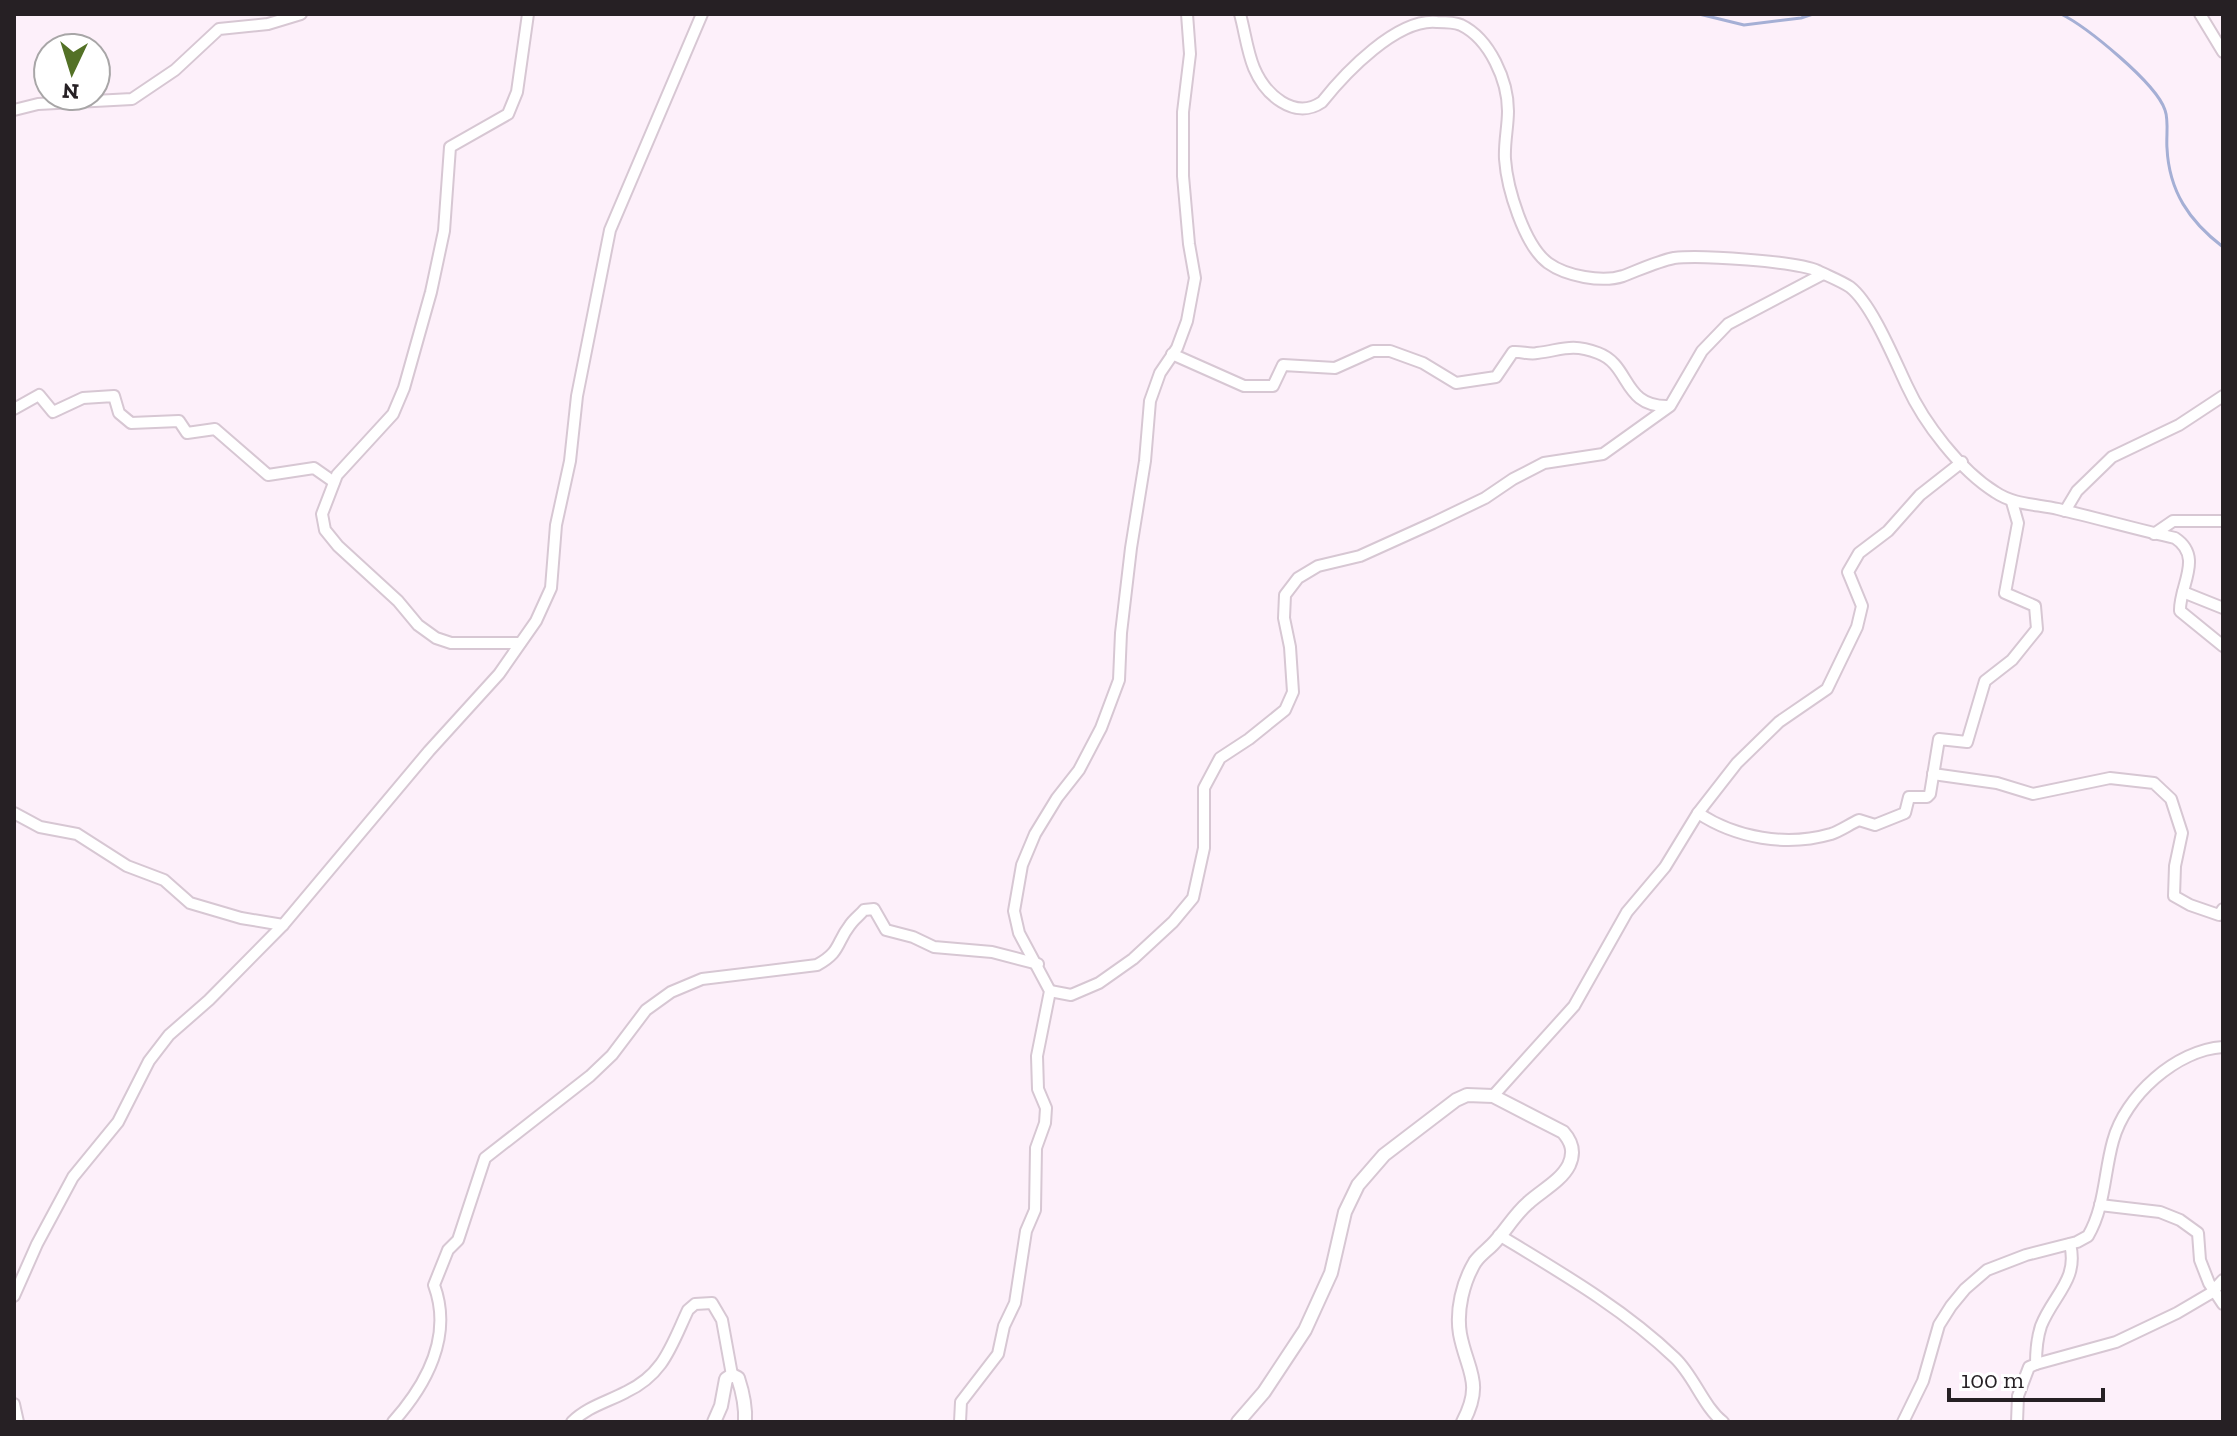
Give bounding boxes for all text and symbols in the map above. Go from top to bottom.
north arrow [32,32,112,112]
text: N [61,77,80,106]
scale bar [1949,1352,2103,1402]
text: 100 m [1961,1365,2024,1394]

